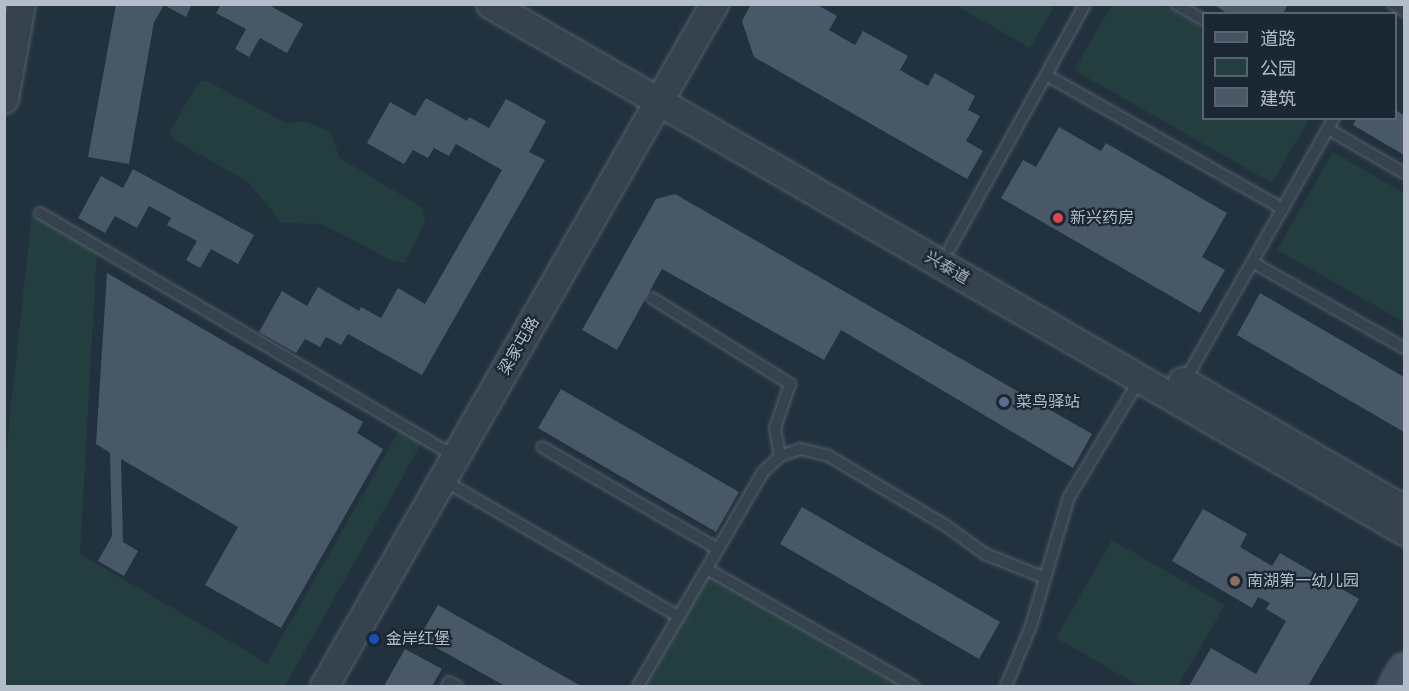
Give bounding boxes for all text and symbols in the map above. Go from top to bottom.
legend [1202,12,1397,120]
text: 道路 [1260,28,1296,49]
text: 公园 [1260,58,1296,79]
text: 建筑 [1260,88,1296,109]
place label: 新兴药房 [1070,208,1134,228]
marker: 新兴药房 [1051,211,1065,225]
street label: 兴泰道 [921,248,973,288]
street label: 梁家屯路 [495,313,543,379]
place label: 菜鸟驿站 [1016,392,1080,412]
marker: 菜鸟驿站 [997,395,1011,409]
place label: 南湖第一幼儿园 [1247,571,1359,591]
marker: 南湖第一幼儿园 [1228,574,1242,588]
place label: 金岸红堡 [386,629,450,649]
marker: 金岸红堡 [367,632,381,646]

